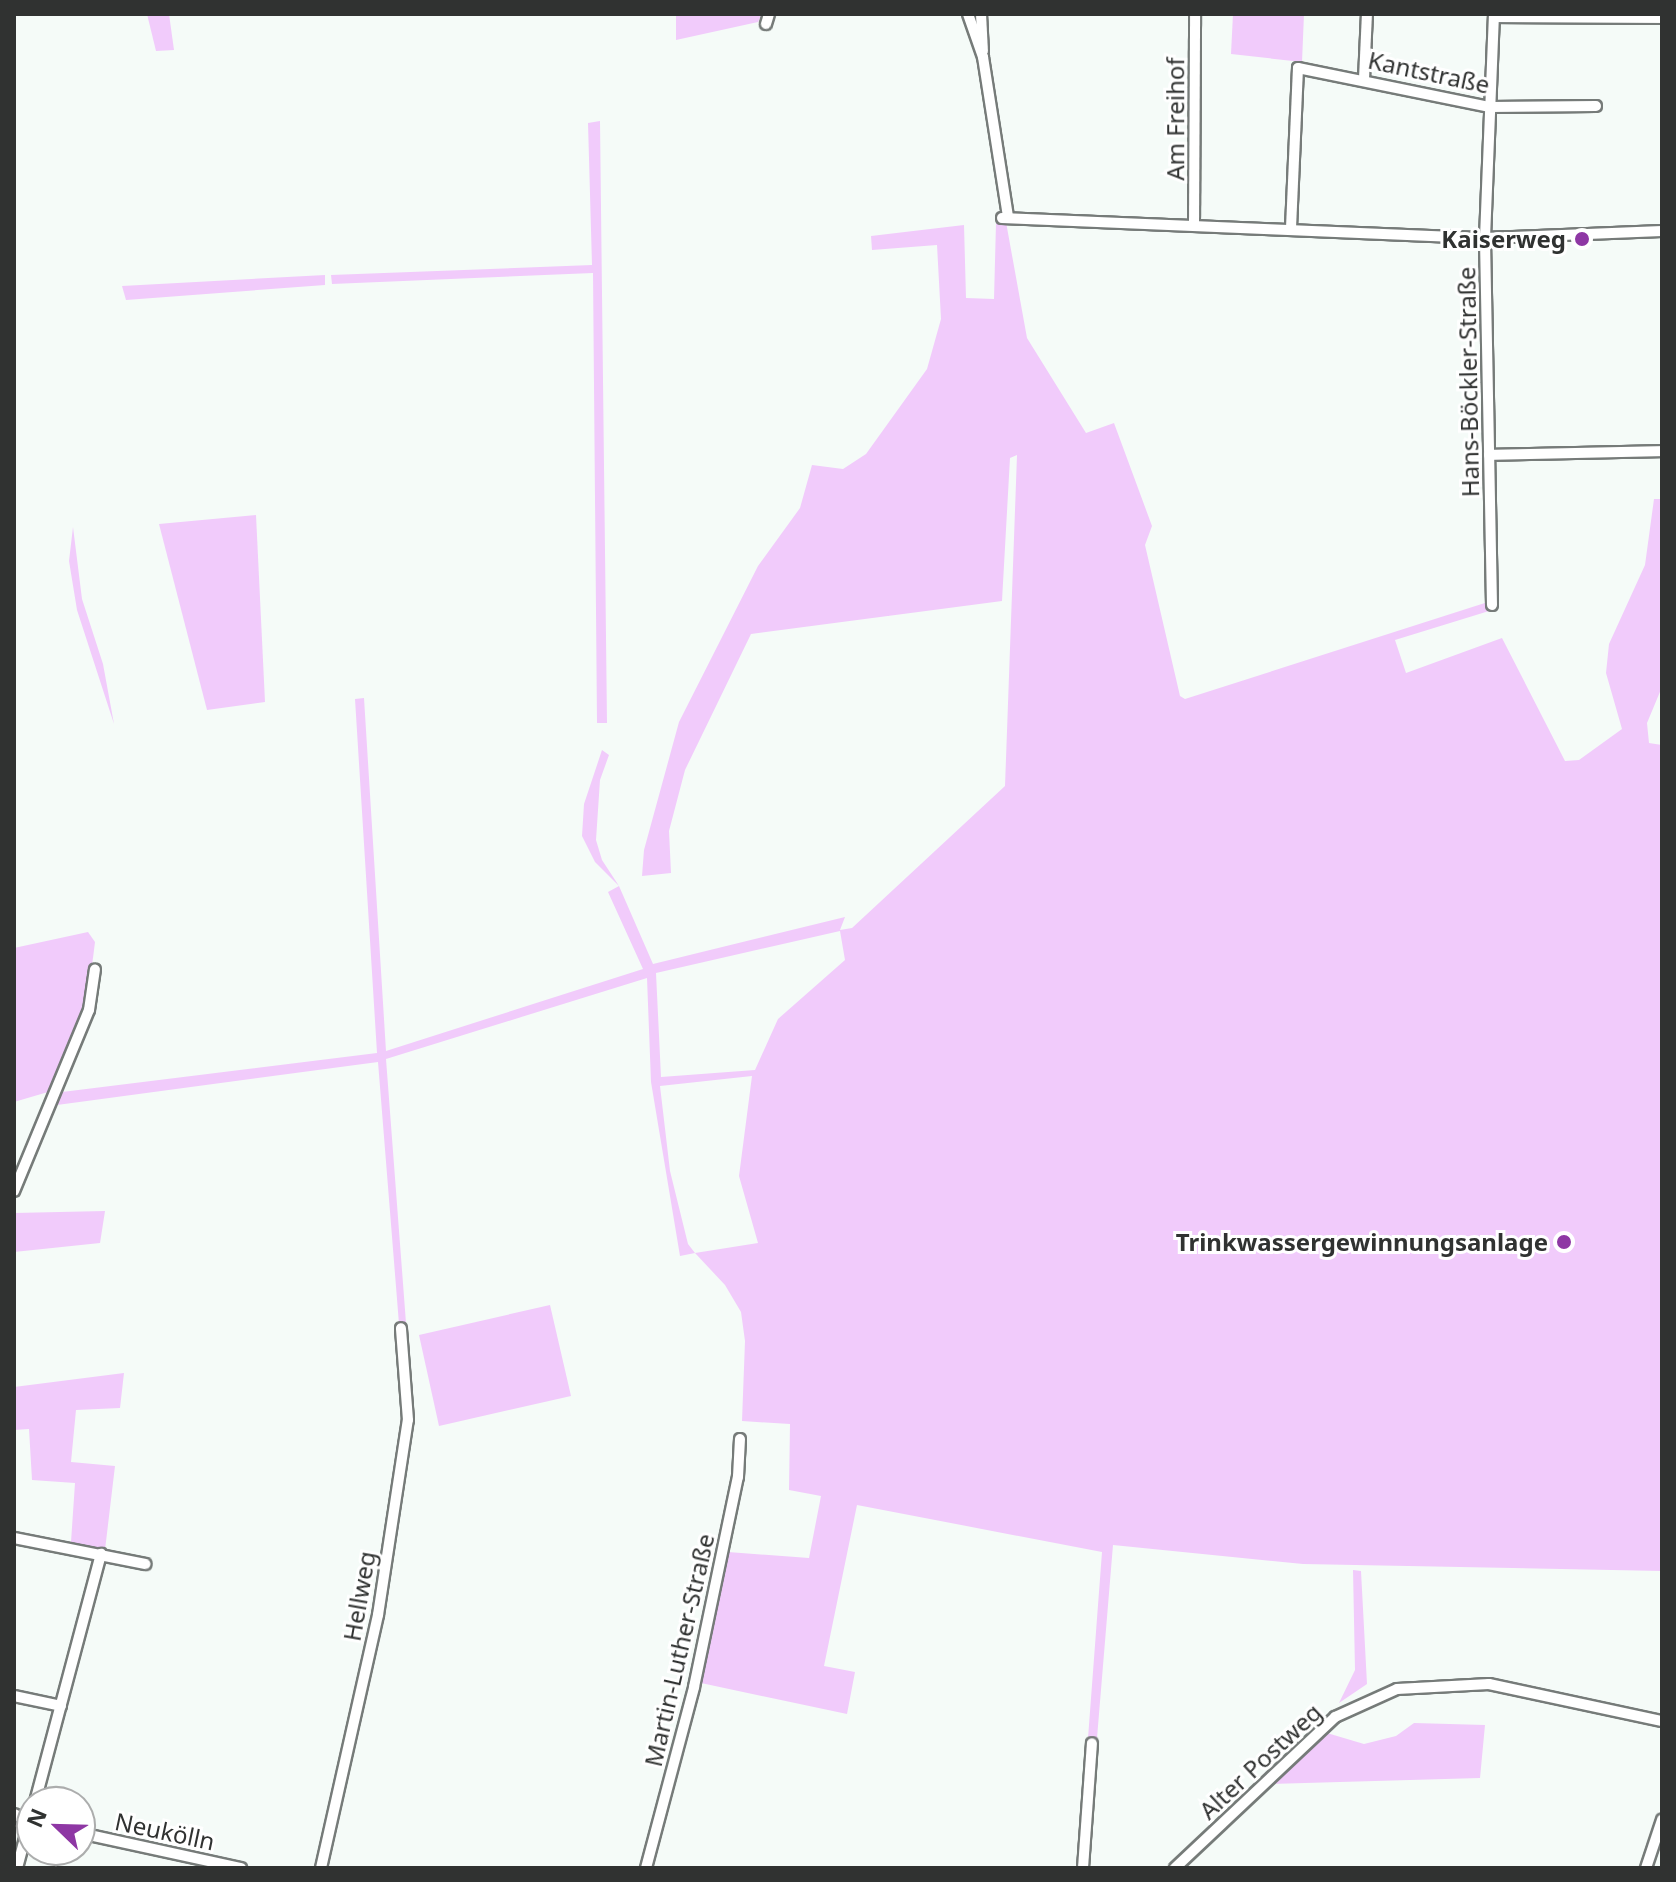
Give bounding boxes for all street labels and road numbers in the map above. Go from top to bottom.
street label: Kantstraße [1366,45,1492,99]
street label: Am Freihof [1161,57,1189,181]
street label: Hans-Böckler-Straße [1452,266,1484,498]
street label: Martin-Luther-Straße [638,1531,720,1769]
street label: Hellweg [337,1549,381,1643]
street label: Alter Postweg [1193,1697,1327,1825]
street label: Neukölln [113,1806,217,1856]

